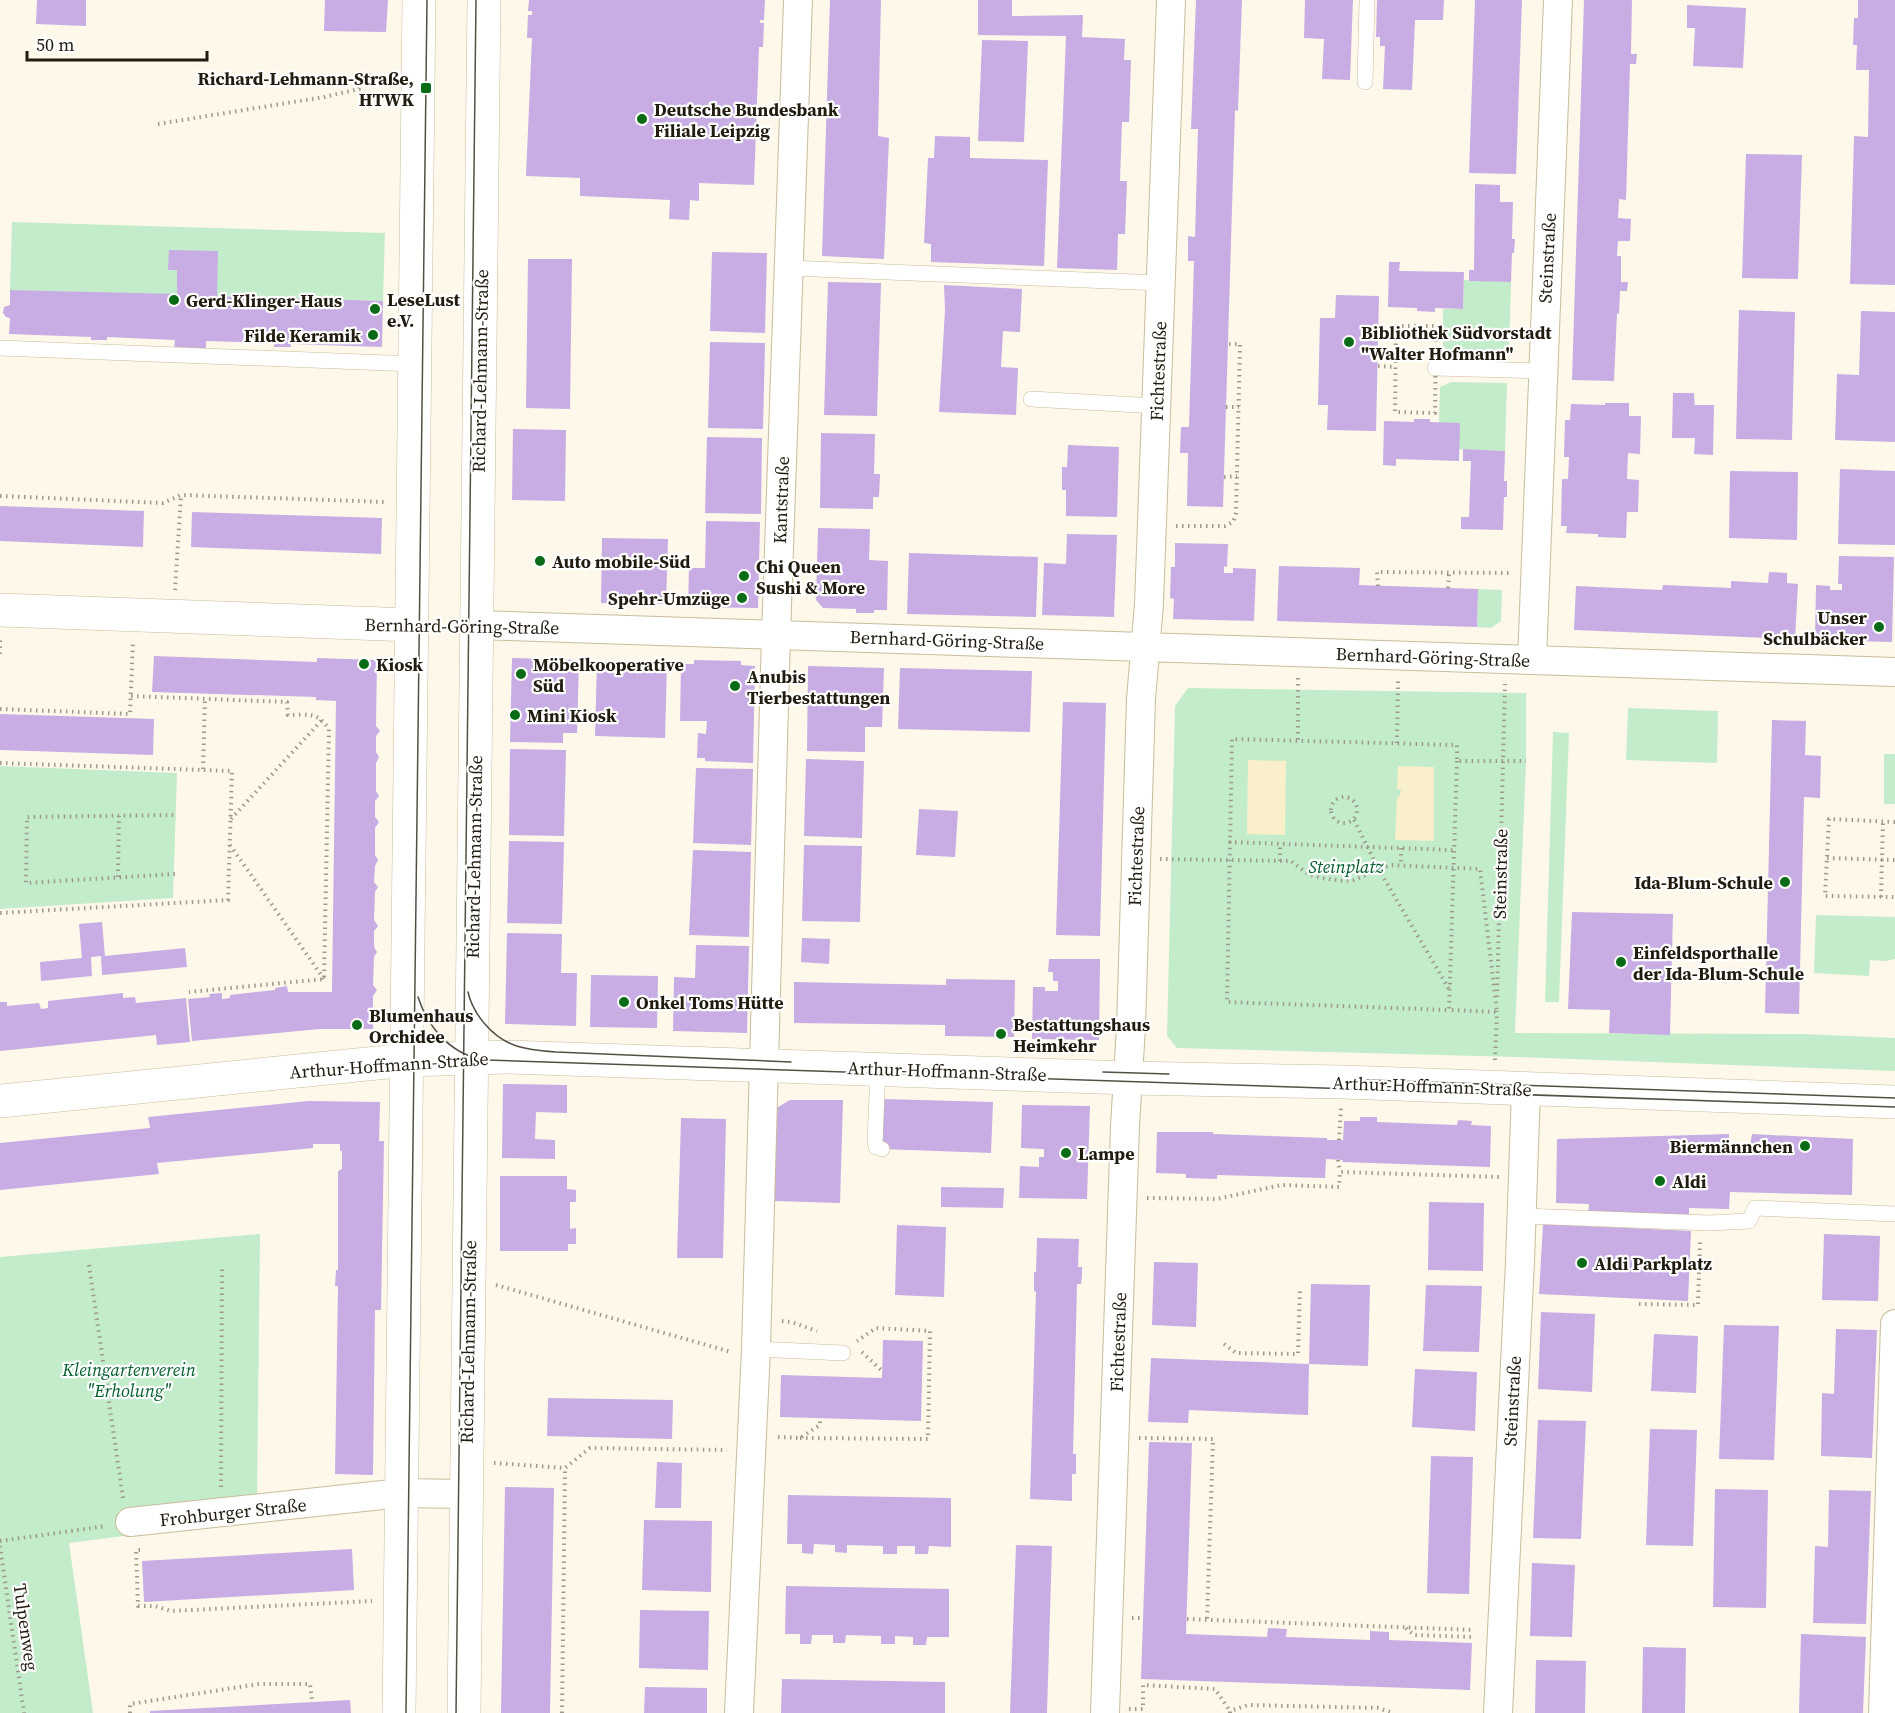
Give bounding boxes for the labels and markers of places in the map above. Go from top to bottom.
place label: Richard-Lehmann-Straße, HTWK [197,66,414,112]
marker: Richard-Lehmann-Straße, HTWK [419,81,433,95]
place label: Deutsche Bundesbank Filiale Leipzig [654,97,839,143]
marker: Deutsche Bundesbank Filiale Leipzig [635,112,649,126]
place label: LeseLust e.V. [387,287,461,333]
place label: Gerd-Klinger-Haus [186,288,342,313]
marker: Gerd-Klinger-Haus [167,293,181,307]
marker: LeseLust e.V. [368,302,382,316]
place label: Bibliothek Südvorstadt "Walter Hofmann" [1361,320,1552,366]
place label: Filde Keramik [244,323,361,348]
marker: Filde Keramik [366,328,380,342]
marker: Bibliothek Südvorstadt "Walter Hofmann" [1342,335,1356,349]
place label: Auto mobile-Süd [552,549,691,574]
marker: Auto mobile-Süd [533,554,547,568]
place label: Chi Queen Sushi & More [756,554,865,600]
marker: Chi Queen Sushi & More [737,569,751,583]
place label: Spehr-Umzüge [608,586,730,611]
marker: Spehr-Umzüge [735,591,749,605]
place label: Unser Schulbäcker [1763,605,1868,651]
marker: Unser Schulbäcker [1872,620,1886,634]
place label: Kiosk [376,652,423,677]
place label: Möbelkooperative Süd [533,652,684,698]
marker: Kiosk [357,657,371,671]
place label: Anubis Tierbestattungen [747,664,890,710]
marker: Möbelkooperative Süd [514,667,528,681]
marker: Anubis Tierbestattungen [728,679,742,693]
place label: Mini Kiosk [527,703,617,728]
marker: Mini Kiosk [508,708,522,722]
place label: Ida-Blum-Schule [1634,870,1773,895]
marker: Ida-Blum-Schule [1778,875,1792,889]
place label: Einfeldsporthalle der Ida-Blum-Schule [1633,940,1804,986]
marker: Einfeldsporthalle der Ida-Blum-Schule [1614,955,1628,969]
place label: Onkel Toms Hütte [636,990,784,1015]
marker: Onkel Toms Hütte [617,995,631,1009]
place label: Blumenhaus Orchidee [369,1003,474,1049]
place label: Bestattungshaus Heimkehr [1013,1012,1150,1058]
marker: Blumenhaus Orchidee [350,1018,364,1032]
marker: Bestattungshaus Heimkehr [994,1027,1008,1041]
place label: Biermännchen [1670,1134,1793,1159]
marker: Biermännchen [1798,1139,1812,1153]
place label: Lampe [1078,1141,1135,1166]
marker: Lampe [1059,1146,1073,1160]
place label: Aldi [1672,1169,1707,1194]
marker: Aldi [1653,1174,1667,1188]
place label: Aldi Parkplatz [1594,1251,1713,1276]
marker: Aldi Parkplatz [1575,1256,1589,1270]

